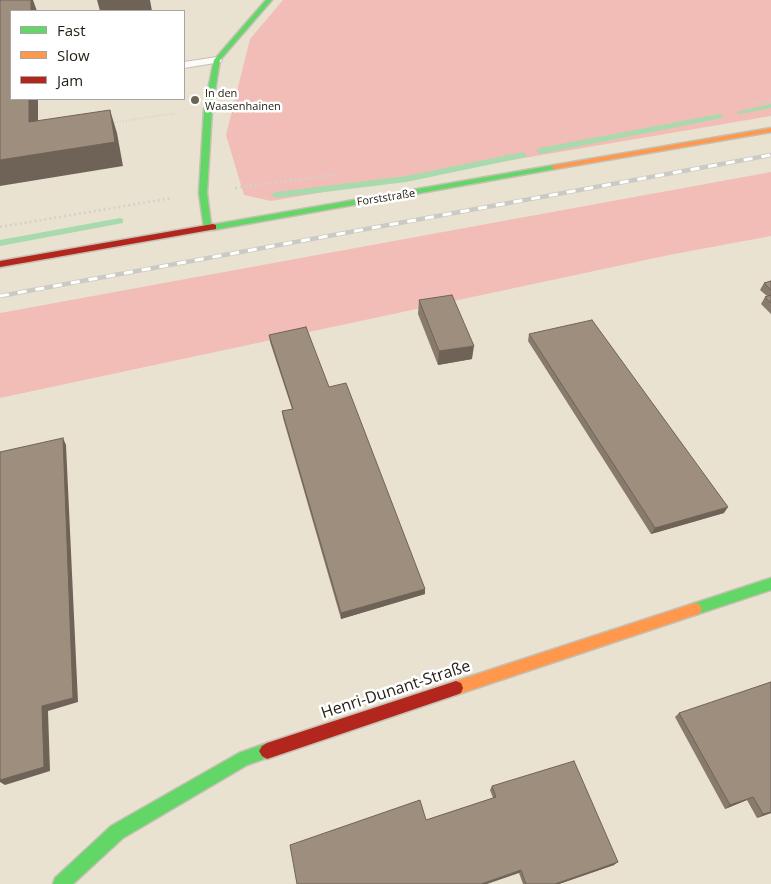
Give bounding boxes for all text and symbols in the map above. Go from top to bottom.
legend [10,10,185,100]
text: Fast [57,20,86,40]
text: Slow [57,45,90,65]
text: Jam [57,70,83,90]
place label: In den Waasenhainen [205,87,281,113]
marker: In den Waasenhainen [189,94,201,106]
street label: Forststraße [356,187,416,209]
street label: Henri-Dunant-Straße [319,657,473,723]

